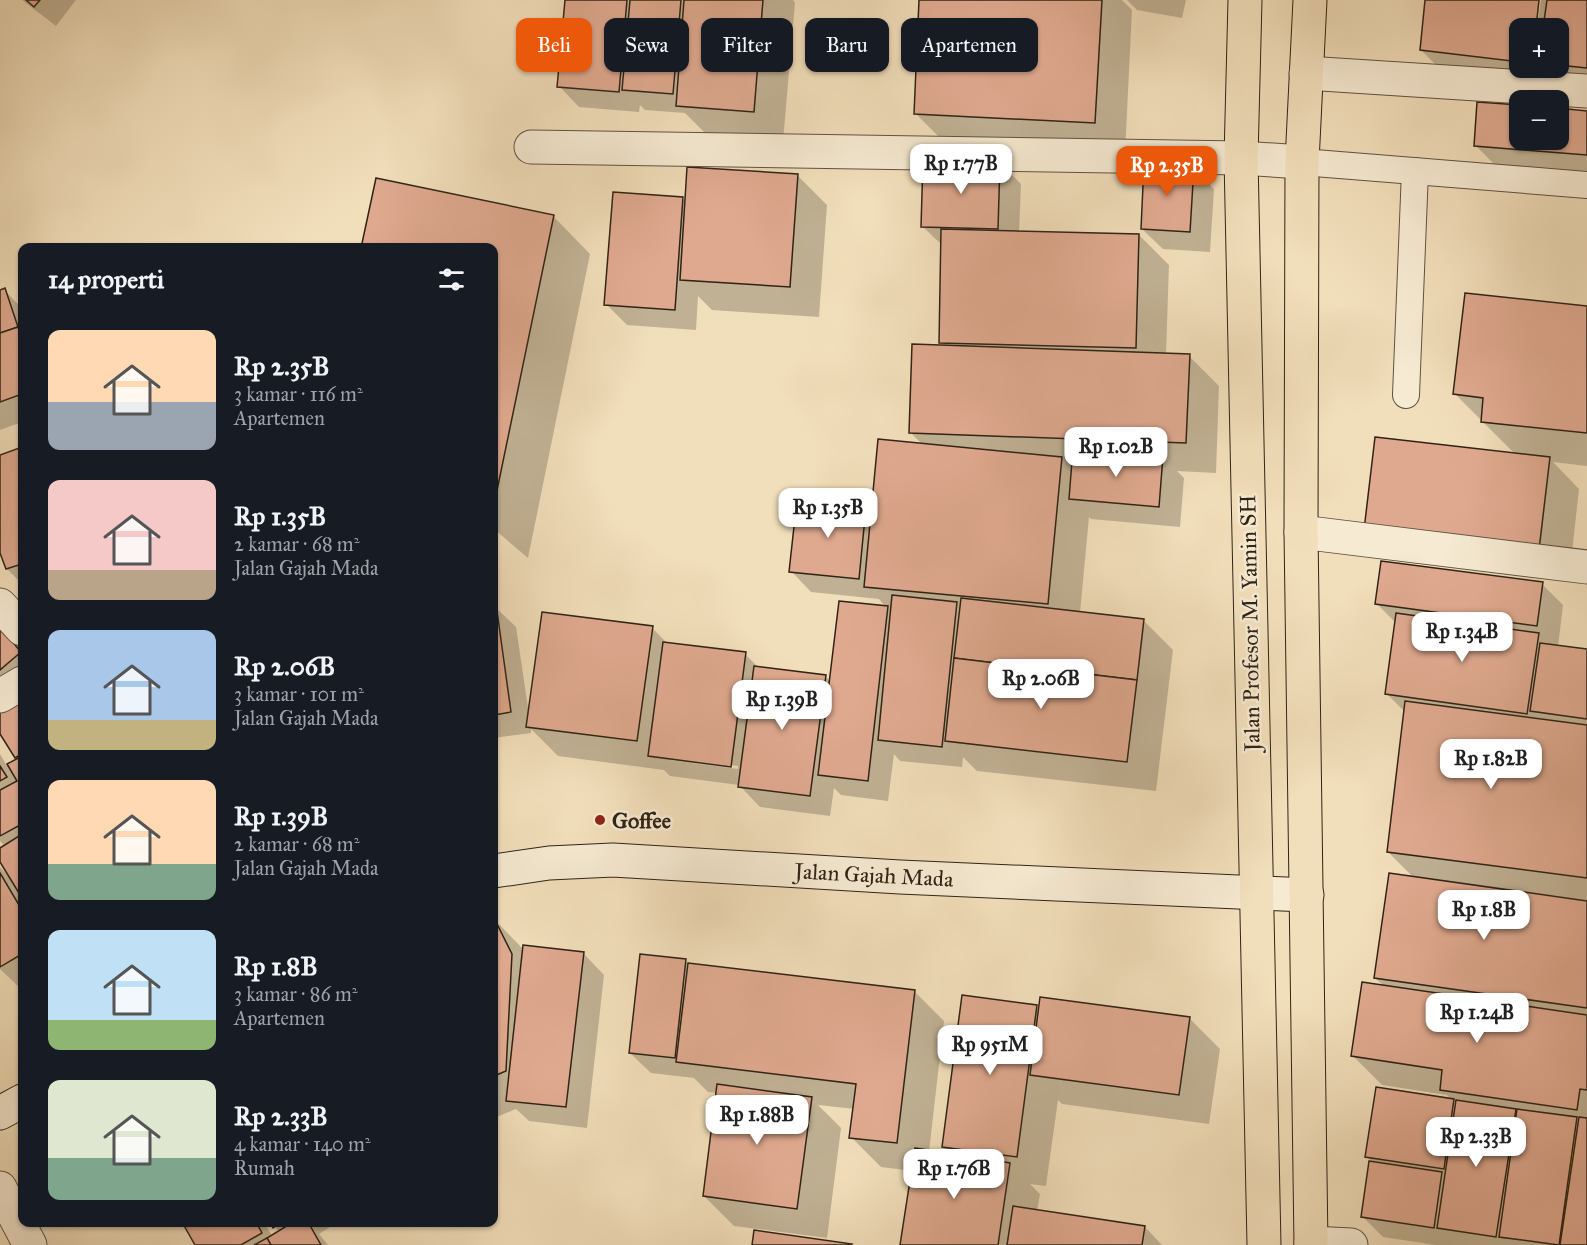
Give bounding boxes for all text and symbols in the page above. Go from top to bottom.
chip: Beli [516,18,592,72]
chip: Sewa [604,18,689,72]
chip: Filter [701,18,793,72]
chip: Baru [805,18,889,72]
chip: Apartemen [901,18,1038,72]
map controls [1509,18,1569,150]
button: + [1509,18,1569,78]
button: − [1509,90,1569,150]
pin: Rp 1.77B [899,144,1023,195]
pin: Rp 2.35B [1105,146,1229,197]
text: Rp 1.77B [924,151,998,175]
text: Rp 2.35B [1130,153,1204,177]
text: 14 properti [48,263,164,295]
icon: filters [435,263,468,296]
text: Rp 2.35B [234,350,329,382]
icon: home [96,354,168,426]
text: 3 kamar · 116 m² [234,382,363,406]
text: Apartemen [234,406,325,430]
pin: Rp 1.02B [1054,427,1178,478]
text: Rp 1.02B [1078,434,1154,458]
pin: Rp 1.35B [766,488,890,539]
street label: Jalan Profesor M. Yamin SH [1234,494,1266,754]
text: Rp 1.35B [793,495,863,519]
text: Rp 1.35B [234,500,326,532]
icon: home [96,504,168,576]
text: 2 kamar · 68 m² [234,532,359,556]
text: Jalan Gajah Mada [234,556,378,580]
pin: Rp 1.34B [1400,612,1524,663]
text: Rp 1.34B [1426,619,1498,643]
text: Rp 2.06B [234,650,335,682]
icon: home [96,654,168,726]
pin: Rp 2.06B [979,659,1103,710]
text: Rp 2.06B [1002,666,1080,690]
pin: Rp 1.39B [720,680,844,731]
text: 3 kamar · 101 m² [234,682,364,706]
text: Rp 1.39B [746,687,818,711]
text: Jalan Gajah Mada [234,706,378,730]
pin: Rp 1.82B [1429,739,1553,790]
text: Rp 1.82B [1454,746,1528,770]
text: Rp 1.39B [234,800,328,832]
icon: home [96,804,168,876]
place label: Goffee [612,807,671,834]
marker: Goffee [593,813,607,827]
text: 2 kamar · 68 m² [234,832,359,856]
text: Jalan Gajah Mada [234,856,378,880]
street label: Jalan Gajah Mada [792,857,955,893]
pin: Rp 1.8B [1429,890,1539,941]
text: Rp 1.8B [1452,897,1516,921]
text: Rp 1.8B [234,950,318,982]
icon: home [96,954,168,1026]
text: 3 kamar · 86 m² [234,982,358,1006]
pin: Rp 1.24B [1415,993,1539,1044]
text: Rp 1.24B [1440,1000,1514,1024]
text: Apartemen [234,1006,325,1030]
pin: Rp 951M [935,1025,1045,1076]
text: Rp 951M [952,1032,1028,1056]
pin: Rp 1.88B [695,1095,819,1146]
text: Rp 2.33B [234,1100,328,1132]
text: Rp 1.88B [720,1102,794,1126]
icon: home [96,1104,168,1176]
pin: Rp 2.33B [1414,1117,1538,1168]
text: Rp 2.33B [1440,1124,1512,1148]
text: 4 kamar · 140 m² [234,1132,371,1156]
pin: Rp 1.76B [892,1149,1016,1200]
text: Rumah [234,1156,295,1180]
text: Rp 1.76B [917,1156,991,1180]

